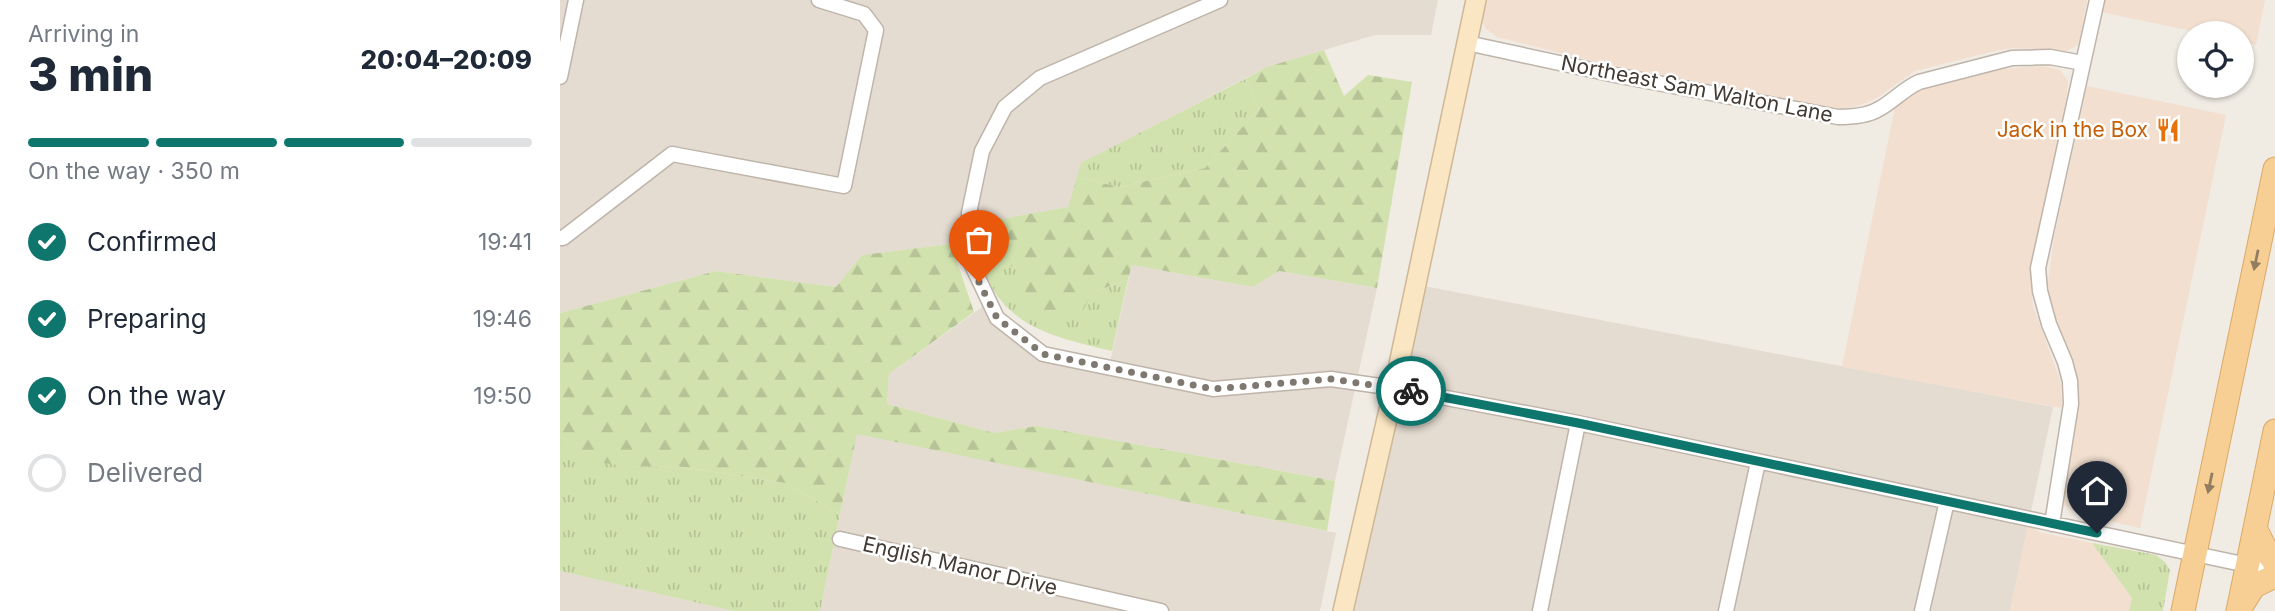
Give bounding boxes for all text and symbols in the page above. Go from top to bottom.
text: Arriving in [28,20,139,48]
map controls [2177,21,2254,98]
button: locate [2177,21,2254,98]
text: 20:04–20:09 [360,44,532,75]
text: 3 min [28,46,153,102]
street label: Northeast Sam Walton Lane [1559,50,1835,127]
restaurant icon: Jack in the Box [2154,116,2182,144]
place label: Jack in the Box [1997,117,2148,142]
text: On the way · 350 m [28,157,240,185]
pin [949,210,1009,282]
icon: bag [960,221,998,259]
icon: check [28,223,66,261]
text: Confirmed [87,226,217,257]
text: 19:41 [478,228,532,256]
one-way arrow [2251,249,2262,271]
icon: check [28,300,66,338]
text: Preparing [87,303,207,334]
text: 19:46 [473,305,532,333]
courier [1376,356,1446,426]
icon: bike [1392,372,1430,410]
icon: check [28,377,66,415]
text: On the way [87,380,226,411]
text: 19:50 [473,382,532,410]
text: Delivered [87,457,203,488]
pin [2067,461,2127,533]
icon: home [2078,472,2116,510]
one-way arrow [2204,472,2215,494]
street label: English Manor Drive [860,531,1060,600]

